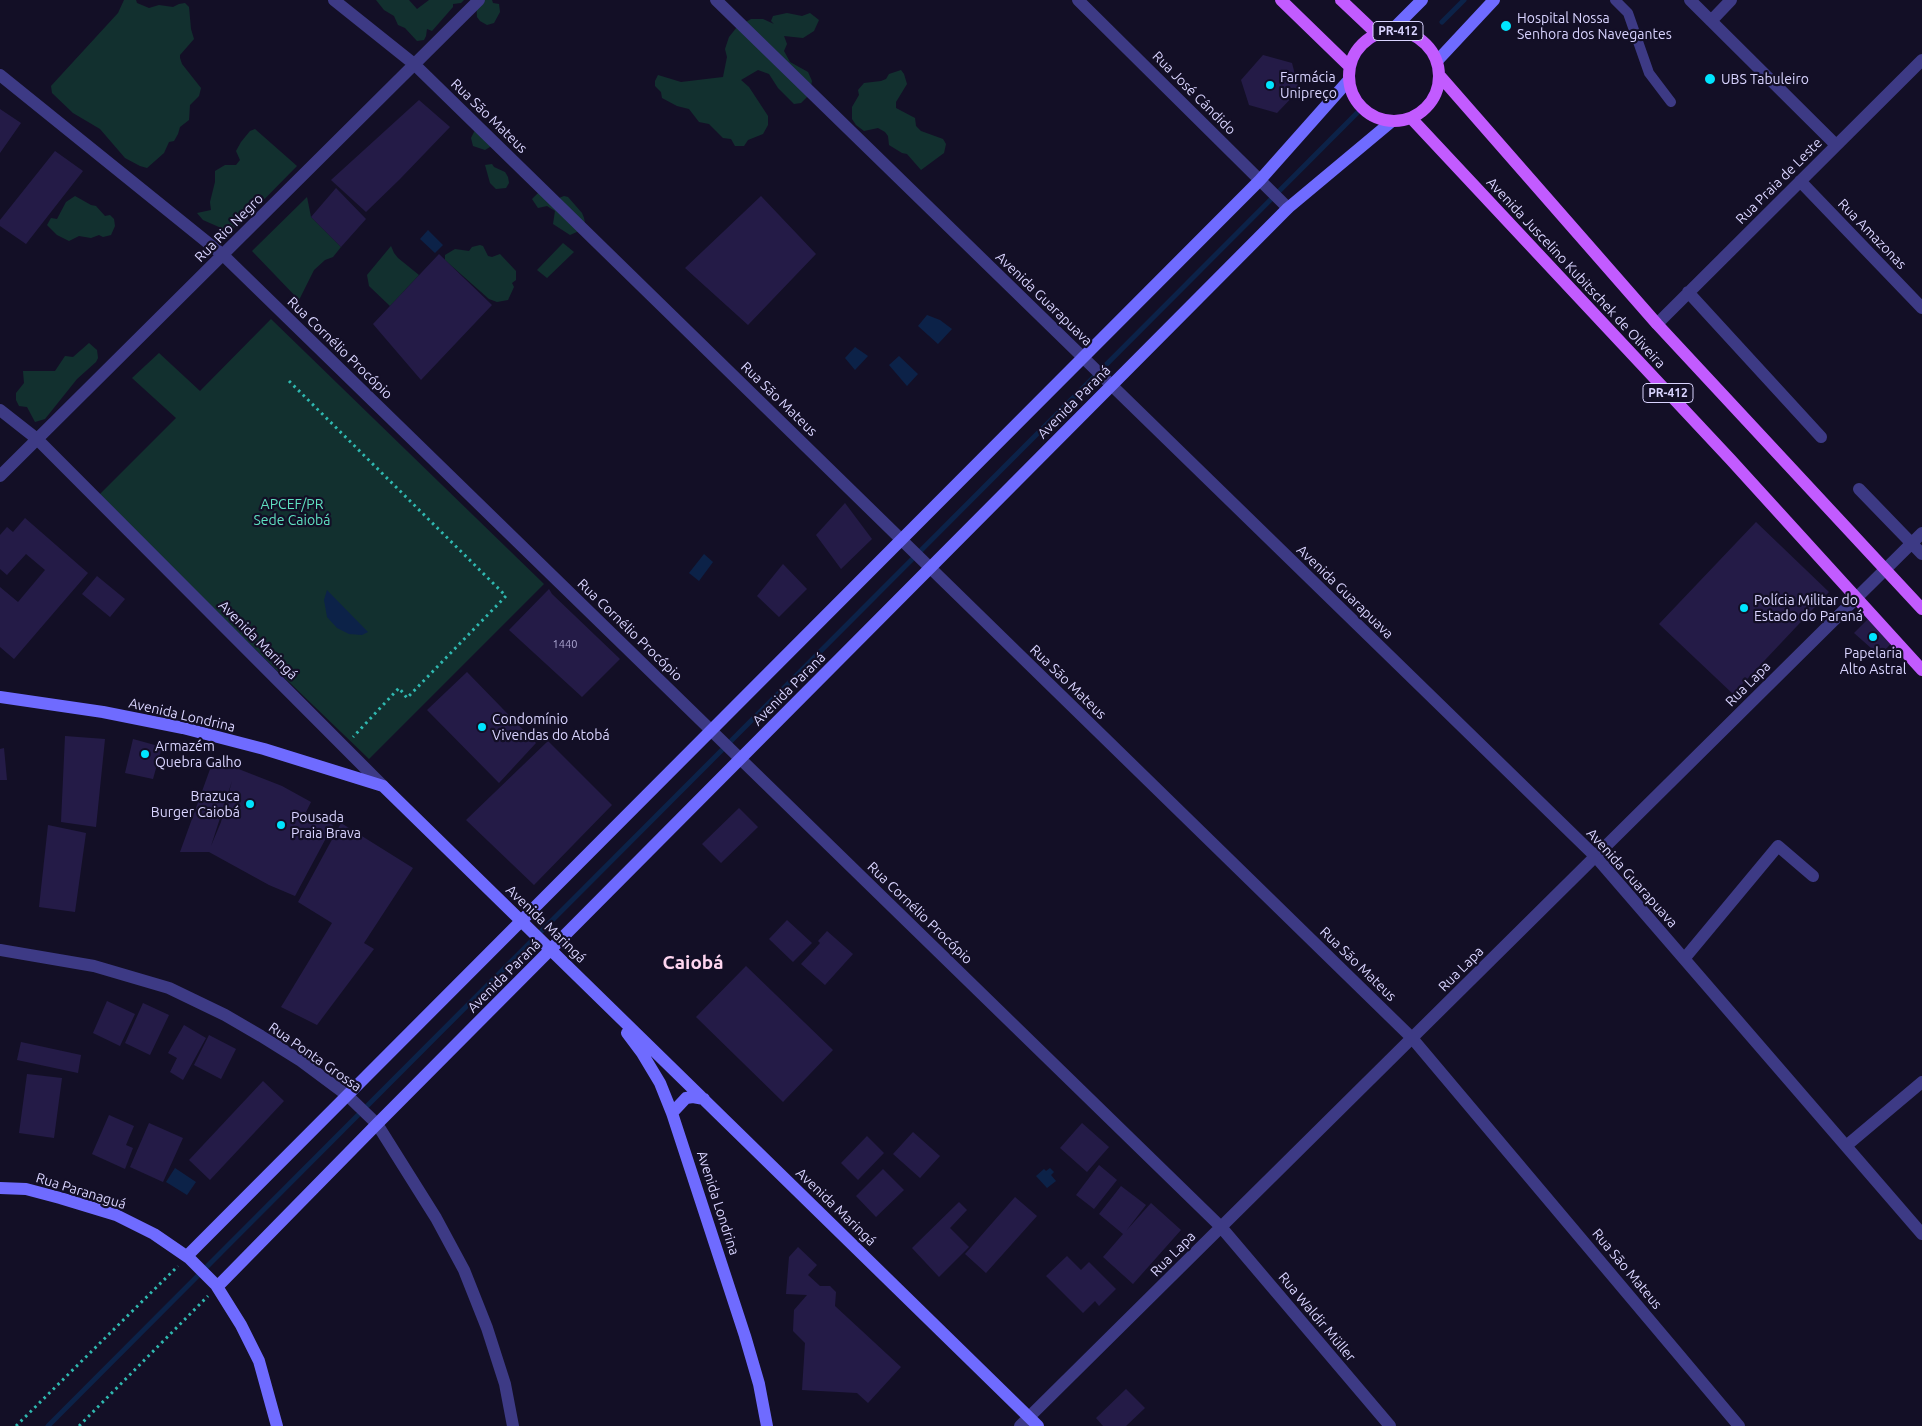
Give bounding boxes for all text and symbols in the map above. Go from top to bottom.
place label: Hospital Nossa Senhora dos Navegantes [1517,10,1672,42]
marker: Hospital Nossa Senhora dos Navegantes [1499,19,1513,33]
road number: PR-412 [1373,22,1423,40]
street label: Rua José Cândido [1149,48,1239,138]
place label: Farmácia Unipreço [1280,69,1337,102]
place label: UBS Tabuleiro [1721,71,1809,87]
marker: UBS Tabuleiro [1703,72,1717,86]
street label: Rua São Mateus [447,75,531,157]
marker: Farmácia Unipreço [1264,79,1276,91]
street label: Rua Praia de Leste [1732,134,1826,228]
street label: Avenida Juscelino Kubitschek de Oliveira [1483,174,1669,372]
street label: Rua Rio Negro [191,190,267,266]
street label: Rua Amazonas [1834,195,1910,273]
street label: Avenida Guarapuava [992,249,1096,349]
street label: Rua Cornélio Procópio [284,293,396,403]
street label: Rua São Mateus [737,358,821,440]
street label: Avenida Paraná [1034,362,1114,442]
road number: PR-412 [1643,383,1693,402]
park label: APCEF/PR Sede Caiobá [254,496,330,528]
street label: Avenida Guarapuava [1293,542,1397,642]
street label: Rua Cornélio Procópio [574,575,686,685]
place label: Polícia Militar do Estado do Paraná [1754,592,1863,624]
street label: Avenida Maringá [215,597,301,683]
marker: Polícia Militar do Estado do Paraná [1738,602,1750,614]
marker: Papelaria Alto Astral [1867,631,1879,643]
house number: 1440 [553,637,577,651]
street label: Rua São Mateus [1026,641,1110,723]
place label: Papelaria Alto Astral [1840,645,1906,678]
street label: Avenida Paraná [749,649,829,729]
street label: Rua Lapa [1722,658,1774,710]
street label: Avenida Londrina [127,695,237,735]
place label: Condomínio Vivendas do Atobá [492,711,610,744]
marker: Condomínio Vivendas do Atobá [476,721,488,733]
place label: Armazém Quebra Galho [155,738,242,770]
marker: Armazém Quebra Galho [139,748,151,760]
place label: Brazuca Burger Caiobá [151,788,240,820]
marker: Brazuca Burger Caiobá [244,798,256,810]
place label: Pousada Praia Brava [291,809,361,842]
marker: Pousada Praia Brava [275,819,287,831]
street label: Avenida Guarapuava [1583,825,1681,931]
street label: Rua Cornélio Procópio [864,858,976,968]
street label: Avenida Maringá [502,882,590,966]
street label: Rua São Mateus [1316,923,1400,1005]
street label: Avenida Paraná [464,936,544,1016]
street label: Rua Lapa [1435,943,1487,995]
district label: Caiobá [662,952,724,974]
street label: Rua Ponta Grossa [265,1019,365,1095]
street label: Avenida Londrina [693,1149,743,1257]
street label: Avenida Maringá [792,1165,880,1249]
street label: Rua Paranaguá [34,1169,128,1213]
street label: Rua São Mateus [1589,1225,1665,1313]
street label: Rua Lapa [1147,1228,1199,1280]
street label: Rua Waldir Müller [1275,1269,1359,1365]

